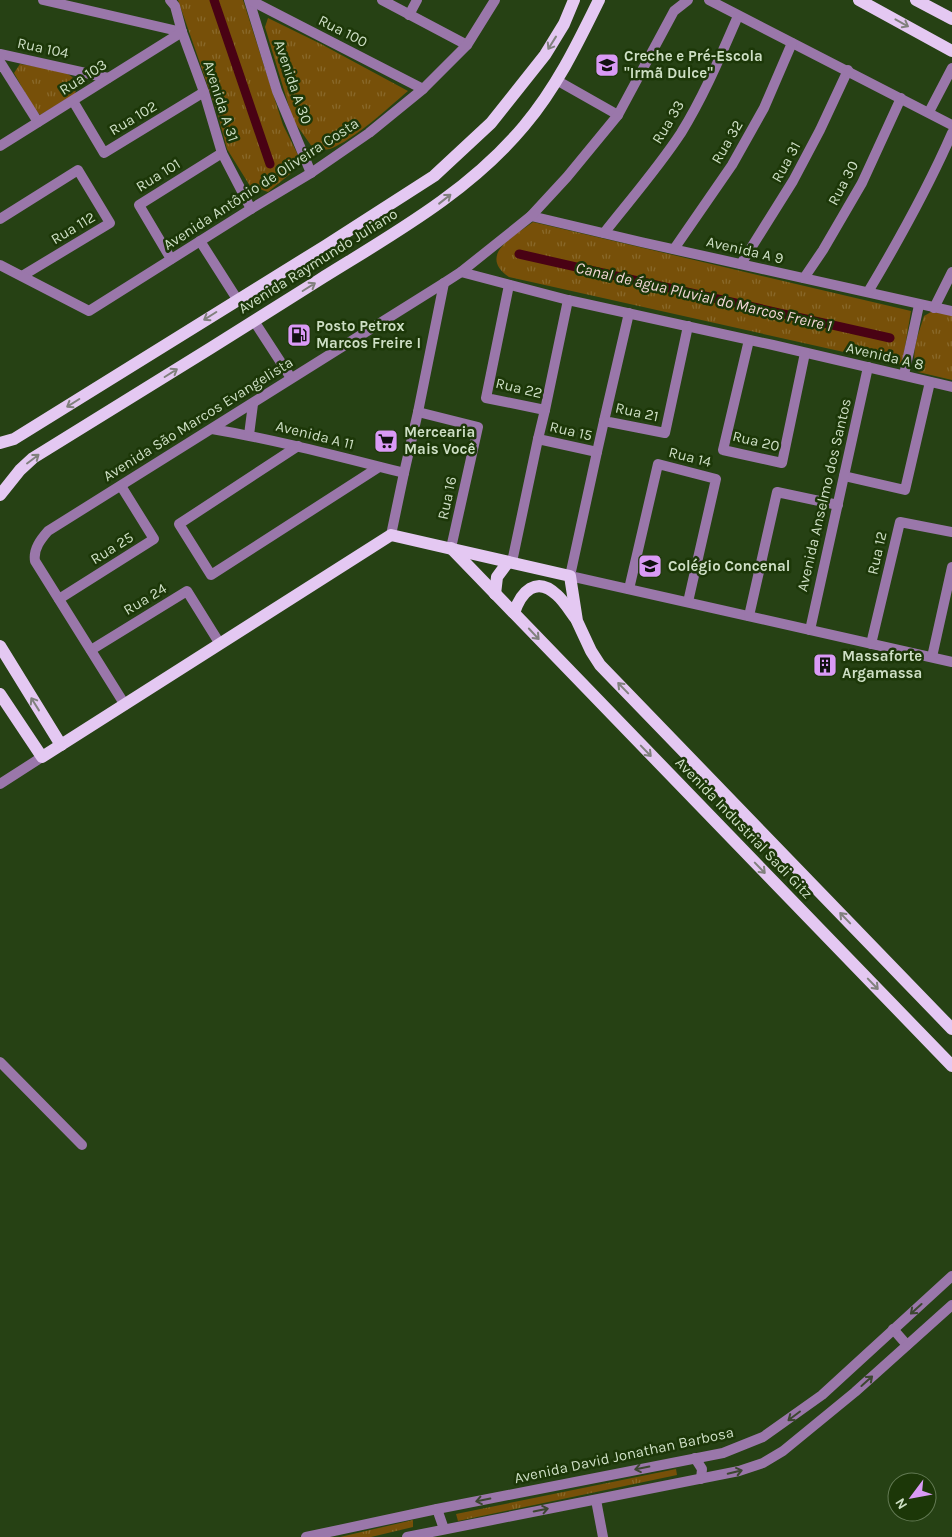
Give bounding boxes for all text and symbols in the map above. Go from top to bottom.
street label: Rua 100 [315,11,371,51]
one-way arrow [894,19,908,29]
street label: Rua 104 [16,34,71,62]
one-way arrow [547,36,557,50]
street label: Avenida A 30 [270,38,316,126]
place label: Creche e Pré-Escola "Irmã Dulce" [624,47,763,82]
school or university icon: Creche e Pré-Escola "Irmã Dulce" [594,52,620,78]
street label: Rua 103 [56,55,110,99]
street label: Avenida A 31 [199,58,243,144]
street label: Rua 102 [106,97,160,139]
street label: Rua 33 [648,97,688,147]
street label: Avenida Antônio de Oliveira Costa [160,114,362,254]
street label: Rua 32 [707,117,747,167]
street label: Rua 31 [767,138,805,186]
street label: Rua 101 [132,154,184,196]
street label: Rua 30 [824,158,862,208]
one-way arrow [438,194,452,204]
street label: Avenida Raymundo Juliano [235,205,401,317]
street label: Rua 112 [47,208,99,248]
street label: Avenida A 9 [705,232,785,268]
water label: Canal de água Pluvial do Marcos Freire 1 [574,258,834,335]
one-way arrow [301,282,315,292]
one-way arrow [204,312,218,322]
place label: Posto Petrox Marcos Freire I [316,317,421,352]
fuel station icon: Posto Petrox Marcos Freire I [286,322,312,348]
street label: Avenida A 8 [844,338,926,374]
street label: Avenida São Marcos Evangelista [100,353,296,485]
one-way arrow [163,368,177,378]
street label: Rua 22 [494,374,544,402]
street label: Avenida Anselmo dos Santos [793,397,855,593]
one-way arrow [66,398,80,408]
street label: Rua 21 [614,399,660,425]
street label: Avenida A 11 [274,417,356,453]
street label: Rua 15 [548,417,594,445]
place label: Mercearia Mais Você [404,423,475,458]
street label: Rua 20 [731,427,781,455]
supermarket icon: Mercearia Mais Você [373,428,399,454]
street label: Rua 14 [667,443,714,471]
one-way arrow [26,454,40,464]
street label: Rua 16 [434,475,460,521]
street label: Rua 25 [87,528,137,568]
street label: Rua 12 [863,530,891,576]
school or university icon: Colégio Concenal [637,553,663,579]
place label: Colégio Concenal [668,557,790,575]
street label: Rua 24 [120,579,170,619]
one-way arrow [528,627,540,640]
place label: Massaforte Argamassa [842,647,922,682]
building icon: Massaforte Argamassa [812,652,838,678]
one-way arrow [617,682,629,695]
one-way arrow [30,697,40,711]
one-way arrow [640,745,652,757]
street label: Avenida Industrial Sadi Gitz [672,754,816,902]
one-way arrow [753,861,765,873]
one-way arrow [839,912,851,925]
one-way arrow [867,978,879,990]
one-way arrow [909,1303,922,1315]
one-way arrow [861,1375,874,1387]
one-way arrow [787,1411,801,1421]
street label: Avenida David Jonathan Barbosa [513,1423,735,1487]
one-way arrow [635,1464,651,1474]
one-way arrow [726,1467,742,1476]
north arrow [887,1472,937,1522]
text: N [892,1495,911,1512]
one-way arrow [475,1496,491,1505]
one-way arrow [532,1505,548,1515]

